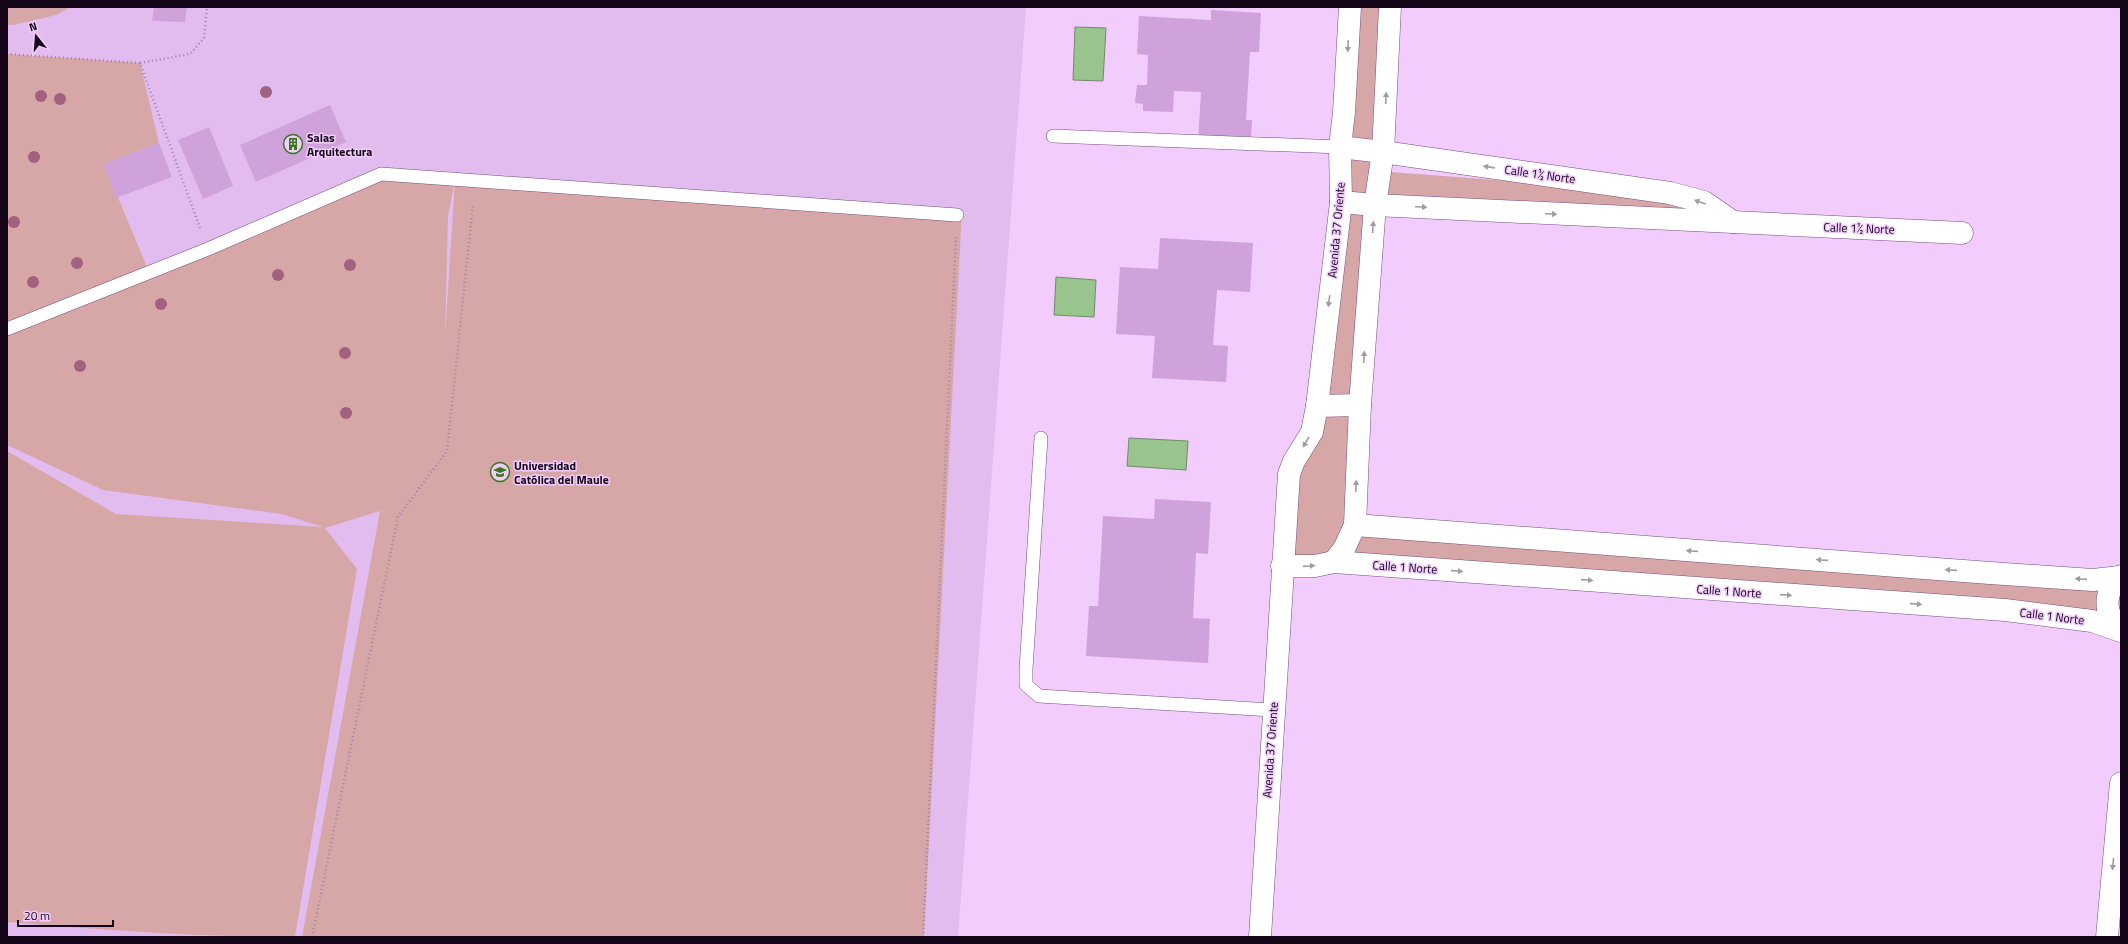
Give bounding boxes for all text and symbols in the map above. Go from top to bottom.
north arrow [16,16,56,56]
text: N [27,18,39,35]
one-way arrow [1345,40,1351,53]
one-way arrow [1383,91,1389,104]
place label: Salas Arquitectura [307,128,372,161]
building icon: Salas Arquitectura [282,133,304,155]
street label: Calle 1½ Norte [1503,160,1577,188]
one-way arrow [1483,164,1495,170]
street label: Avenida 37 Oriente [1322,181,1350,279]
one-way arrow [1693,198,1705,204]
one-way arrow [1415,204,1427,211]
one-way arrow [1545,210,1557,217]
street label: Calle 1½ Norte [1823,217,1895,239]
one-way arrow [1370,221,1377,233]
one-way arrow [1326,295,1332,307]
one-way arrow [1360,351,1367,363]
one-way arrow [1302,436,1309,448]
place label: Universidad Católica del Maule [514,456,609,489]
school or university icon: Universidad Católica del Maule [489,461,511,483]
one-way arrow [1353,480,1360,492]
one-way arrow [1686,547,1698,554]
street label: Calle 1 Norte [1372,555,1438,579]
one-way arrow [1816,557,1828,564]
one-way arrow [1303,563,1315,570]
one-way arrow [1451,567,1463,574]
one-way arrow [1945,567,1957,574]
one-way arrow [2074,576,2087,582]
one-way arrow [1581,577,1593,584]
street label: Calle 1 Norte [1696,579,1762,603]
one-way arrow [1780,591,1792,598]
one-way arrow [1910,601,1922,608]
street label: Calle 1 Norte [2019,603,2085,629]
street label: Avenida 37 Oriente [1257,701,1283,799]
one-way arrow [2110,858,2116,870]
scale bar [18,902,113,928]
text: 20 m [24,906,50,925]

